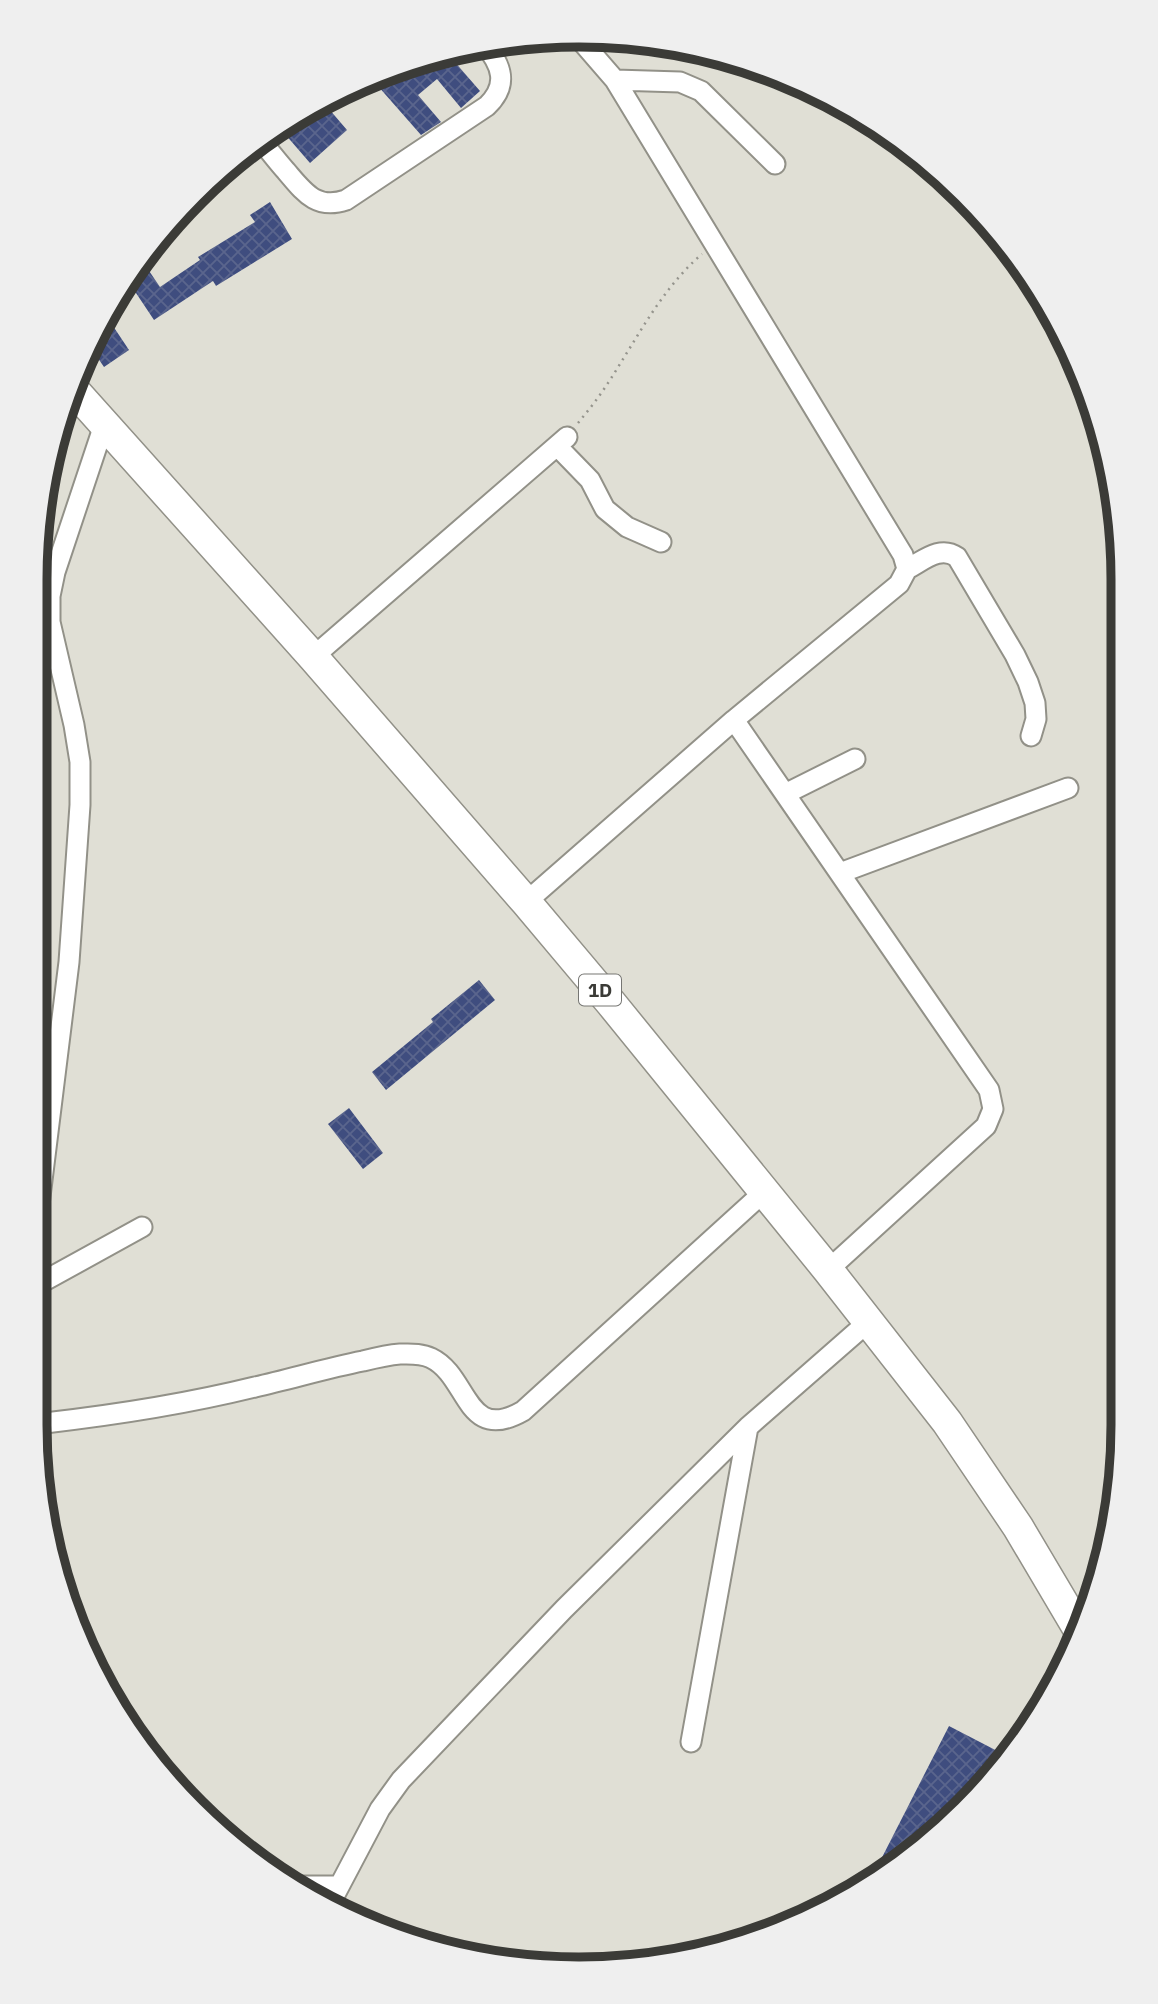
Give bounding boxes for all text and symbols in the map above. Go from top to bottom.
road number: 1D [579,974,621,1006]

